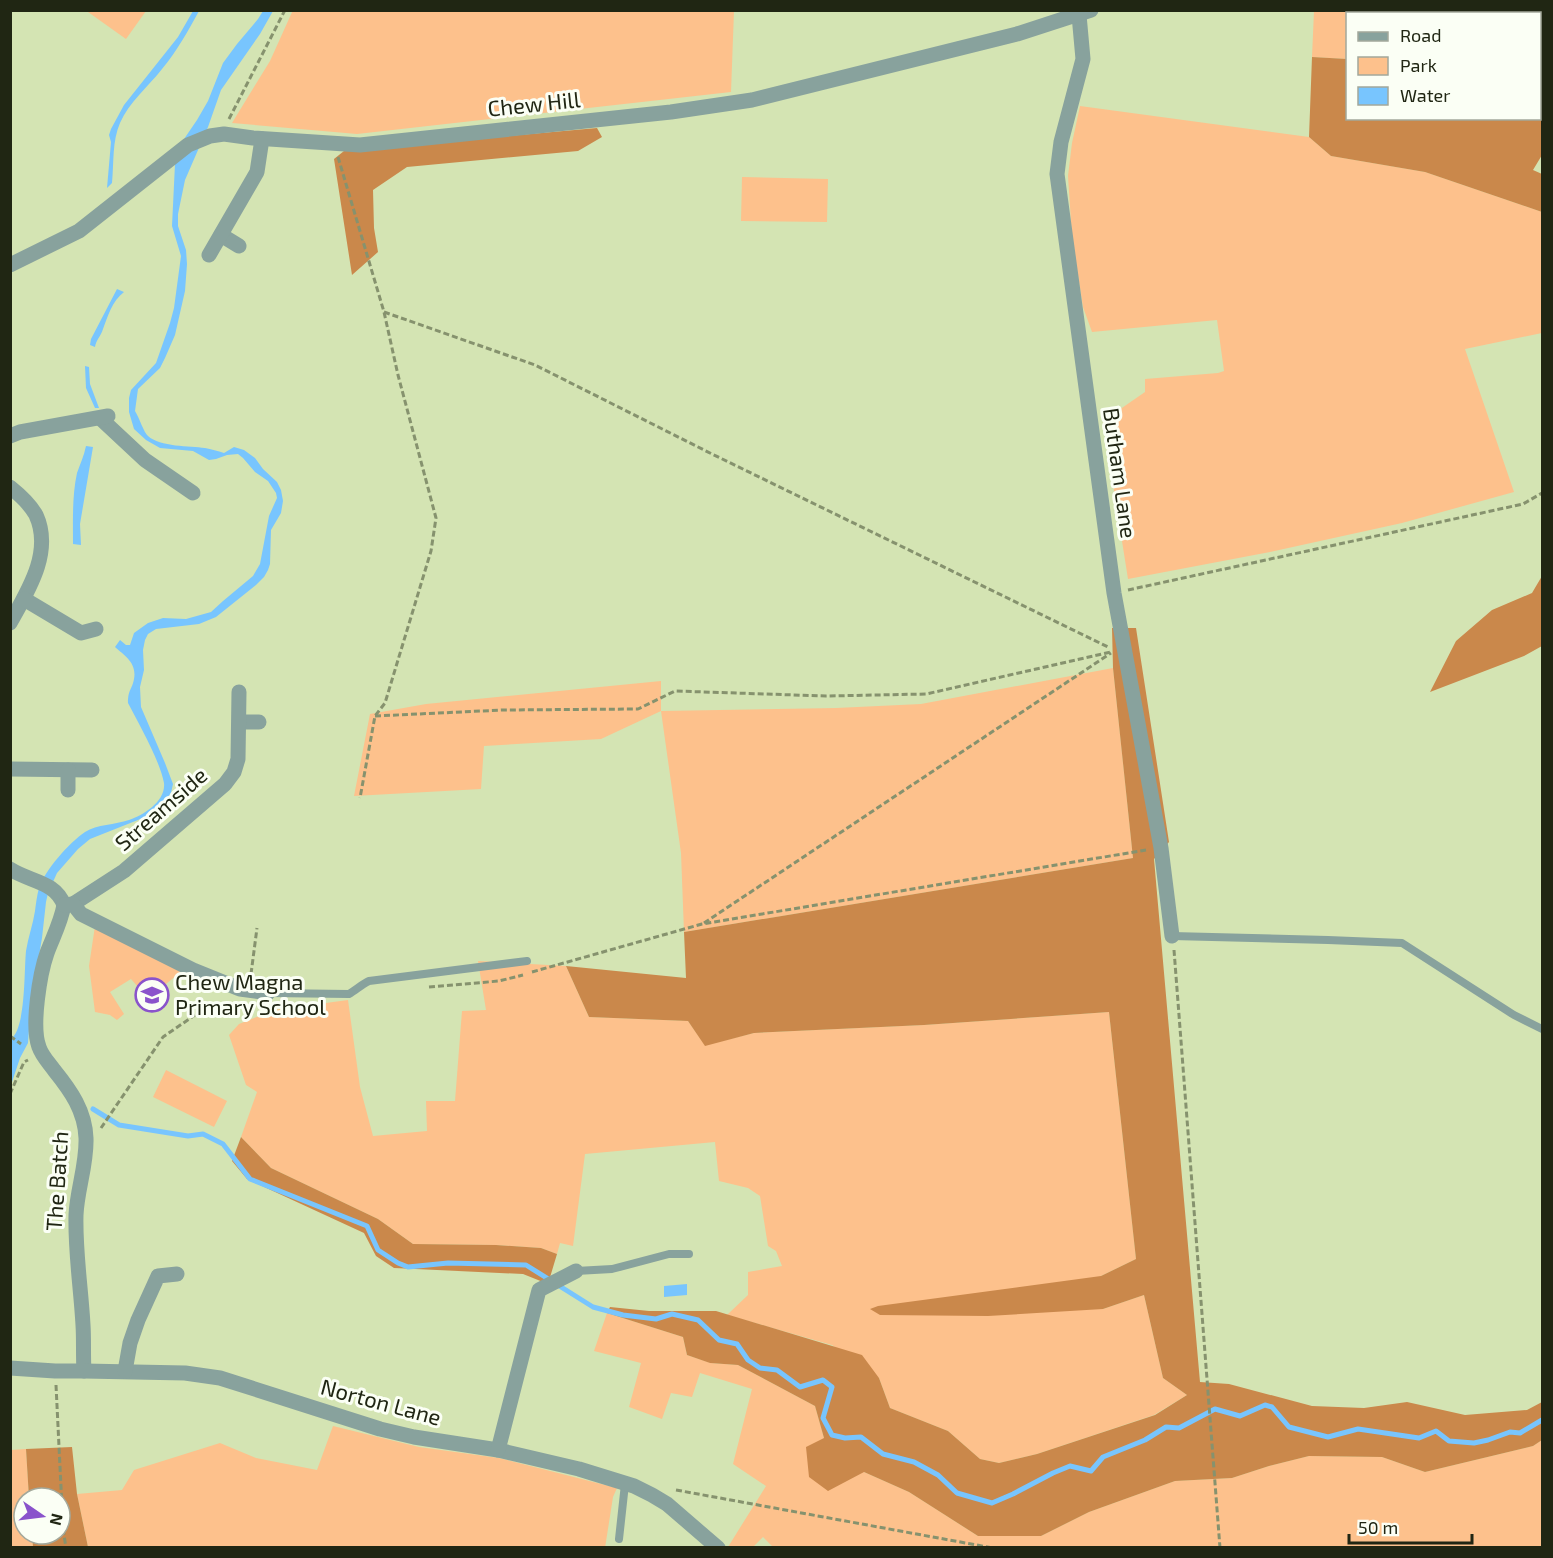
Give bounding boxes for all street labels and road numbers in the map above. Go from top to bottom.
street label: Chew Hill [486,85,582,121]
street label: Butham Lane [1099,406,1143,540]
street label: Streamside [109,761,212,855]
street label: The Batch [40,1130,72,1232]
street label: Norton Lane [318,1373,444,1430]

